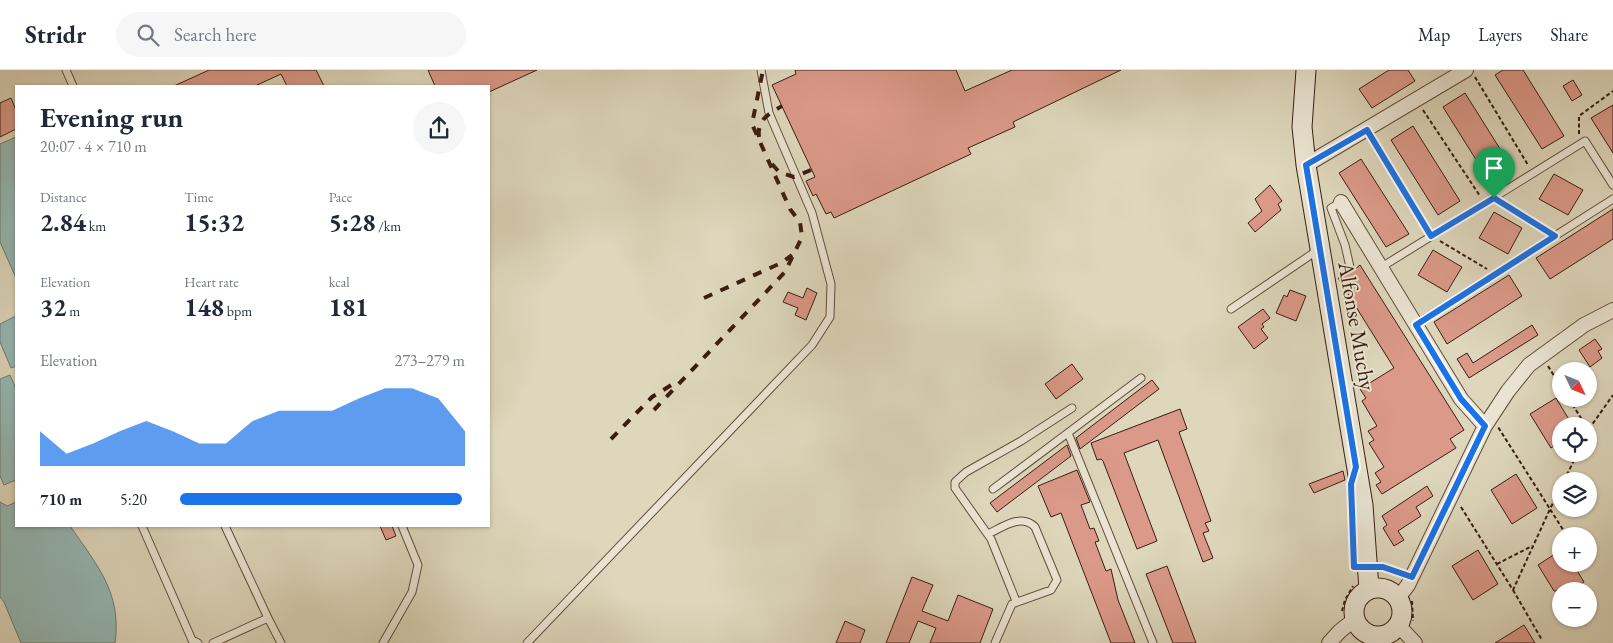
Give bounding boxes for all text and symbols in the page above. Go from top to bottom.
search box [116,12,466,57]
text: Stridr [25,19,86,50]
icon: search [134,21,162,49]
text: Search here [174,22,257,47]
text: Map [1418,23,1450,46]
text: Layers [1478,23,1522,46]
text: Share [1550,23,1588,46]
text: Evening run [40,99,183,135]
button: share [413,102,465,154]
text: 20:07 · 4 × 710 m [40,136,147,157]
pin [1473,147,1515,198]
icon: arrive [1480,154,1508,182]
text: Distance [40,188,87,206]
text: Time [184,188,214,206]
text: Pace [329,188,352,206]
text: 2.84 [40,206,86,238]
text: 15:32 [184,206,244,238]
text: 5:28 [329,206,375,238]
text: km [86,217,106,235]
text: /km [375,217,401,235]
street label: Alfonse Muchy [1331,258,1383,393]
text: Elevation [40,273,90,291]
text: Heart rate [184,273,239,291]
text: kcal [329,273,350,291]
text: 32 [40,291,66,323]
text: 148 [184,291,224,323]
text: 181 [329,291,368,323]
text: m [66,302,80,320]
text: bpm [224,302,252,320]
text: Elevation [40,350,98,371]
text: 273–279 m [394,350,465,371]
north arrow [1552,362,1598,408]
map controls [1552,362,1597,627]
button: locate [1552,417,1597,462]
button: layers [1552,472,1597,517]
text: 710 m [40,489,82,510]
text: 5:20 [120,489,147,510]
button: + [1552,527,1597,572]
button: − [1552,582,1597,627]

